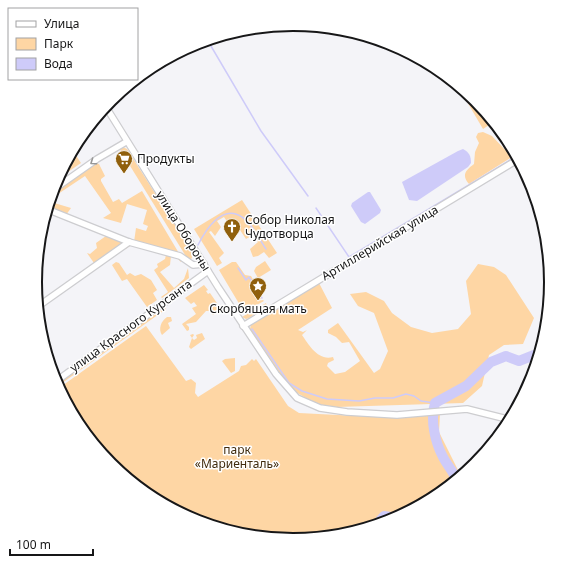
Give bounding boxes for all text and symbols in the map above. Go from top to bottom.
legend [8,8,138,80]
text: Улица [44,15,79,32]
text: Парк [44,35,74,52]
text: Вода [44,55,73,72]
supermarket icon: Продукты [114,149,134,174]
place label: Продукты [137,150,195,167]
one-way arrow [90,157,97,165]
street label: улица Обороны [152,187,215,274]
street label: Артиллерийская улица [318,201,441,284]
place label: Собор Николая Чудотворца [245,211,335,242]
church icon: Собор Николая Чудотворца [222,217,242,242]
street label: улица Красного Курсанта [66,275,195,376]
place icon: Скорбящая мать [248,276,268,301]
place label: Скорбящая мать [209,300,307,317]
park label: парк «Мариенталь» [195,441,279,472]
scale bar [10,531,93,557]
text: 100 m [16,536,51,553]

